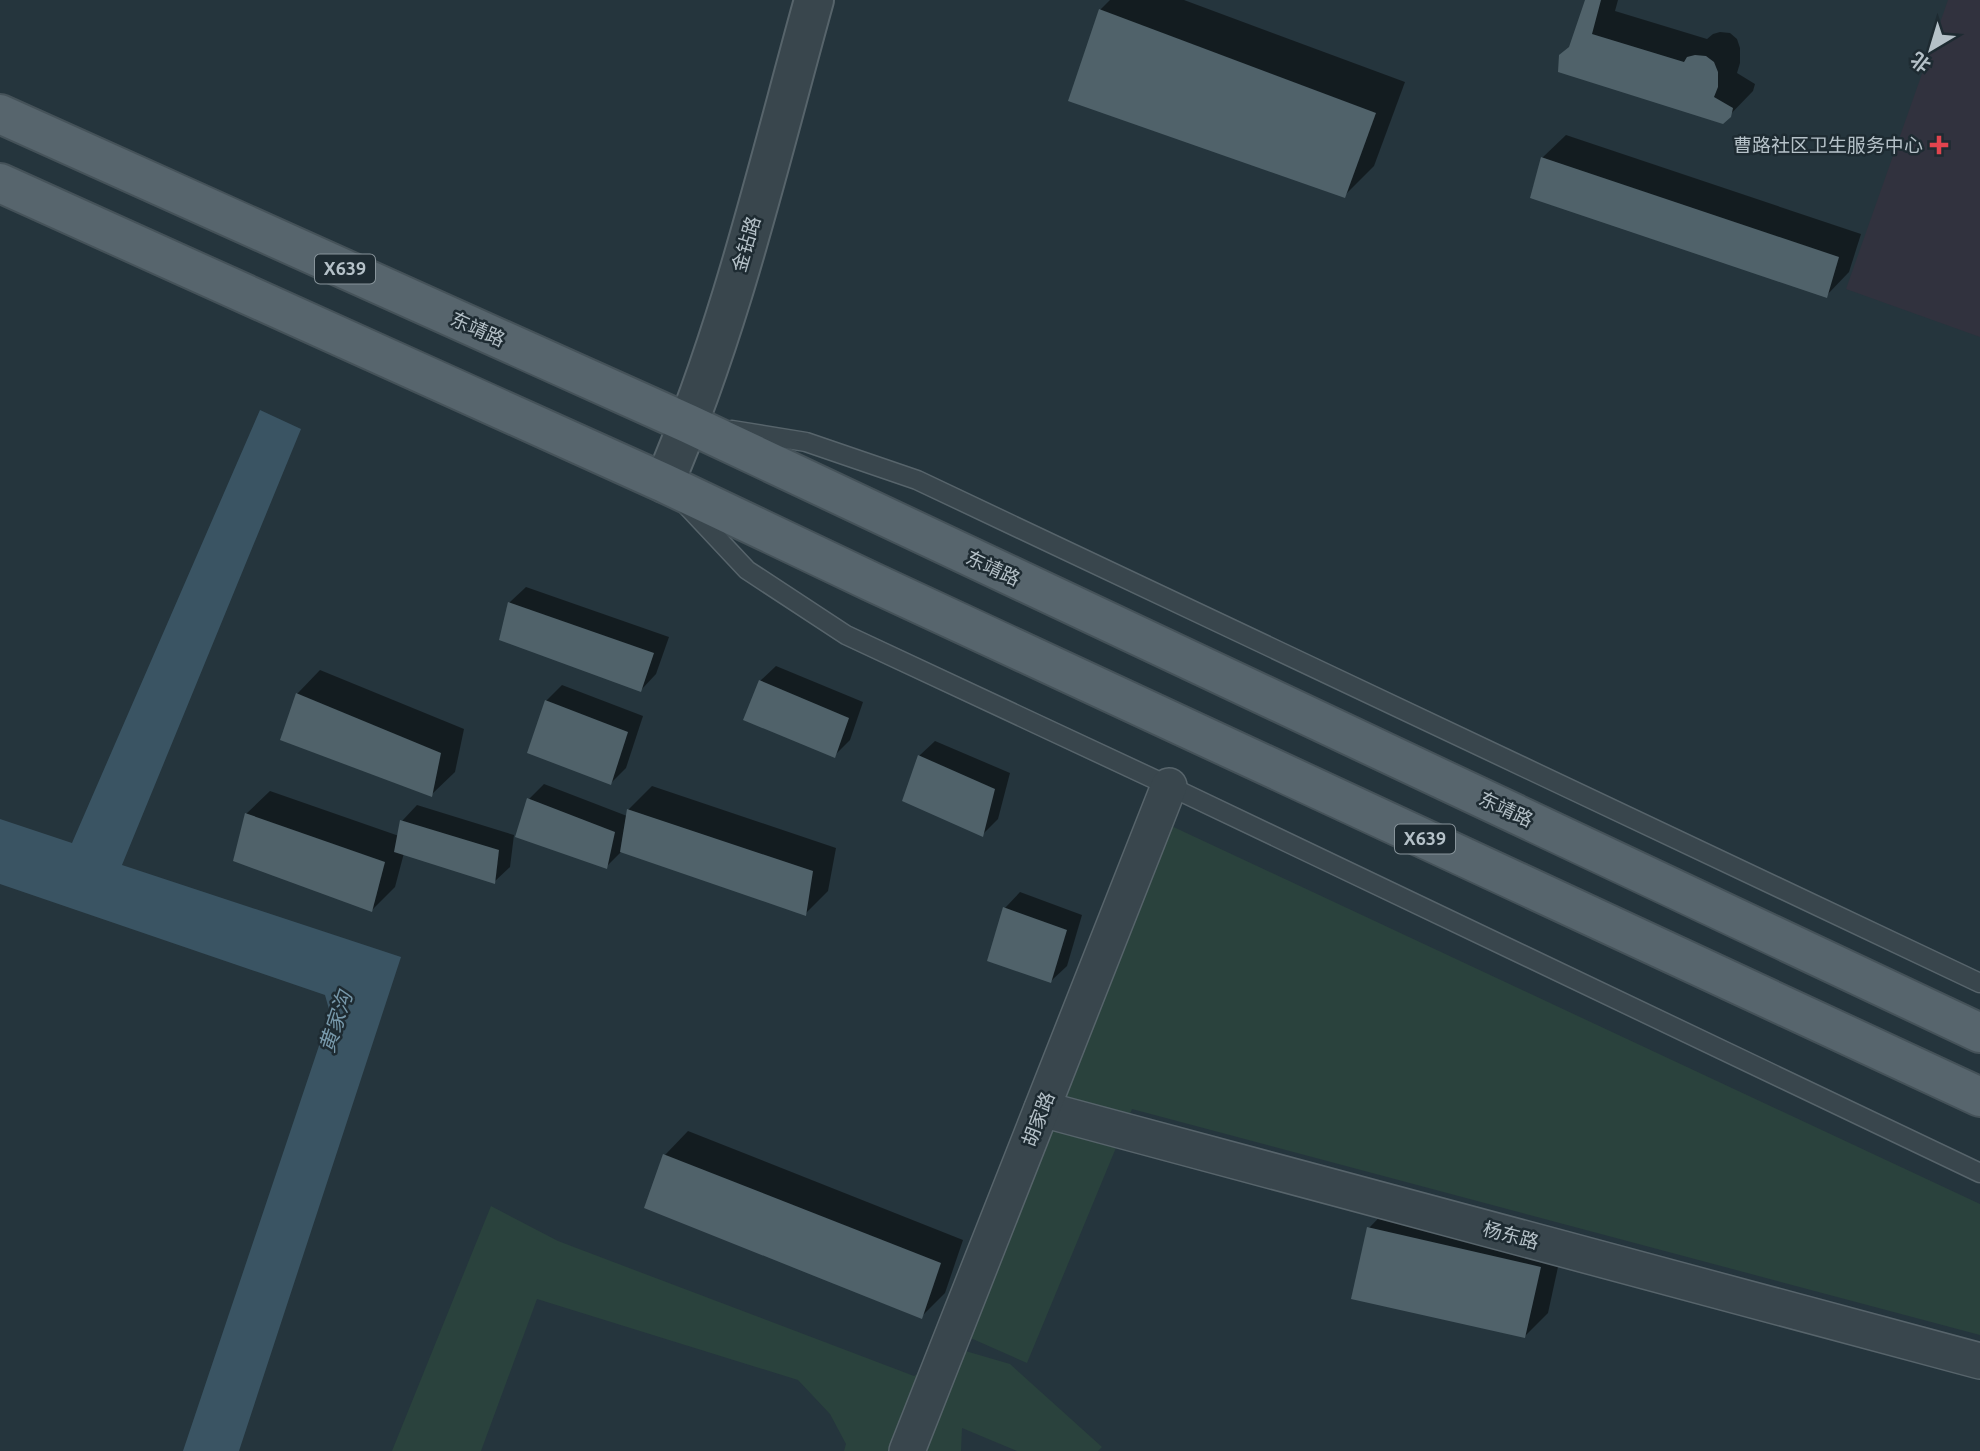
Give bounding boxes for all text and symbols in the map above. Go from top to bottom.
north arrow [1896,14,1966,84]
text: 北 [1906,48,1935,77]
place label: 曹路社区卫生服务中心 [1733,134,1923,156]
marker: 曹路社区卫生服务中心 [1929,135,1949,155]
street label: 金钻路 [728,214,764,274]
road number: X639 [315,255,375,284]
street label: 东靖路 [447,307,509,351]
street label: 东靖路 [963,546,1023,590]
street label: 东靖路 [1476,787,1536,831]
road number: X639 [1395,824,1455,854]
water label: 黄家沟 [314,986,357,1055]
street label: 胡家路 [1018,1088,1058,1150]
street label: 杨东路 [1481,1217,1541,1253]

